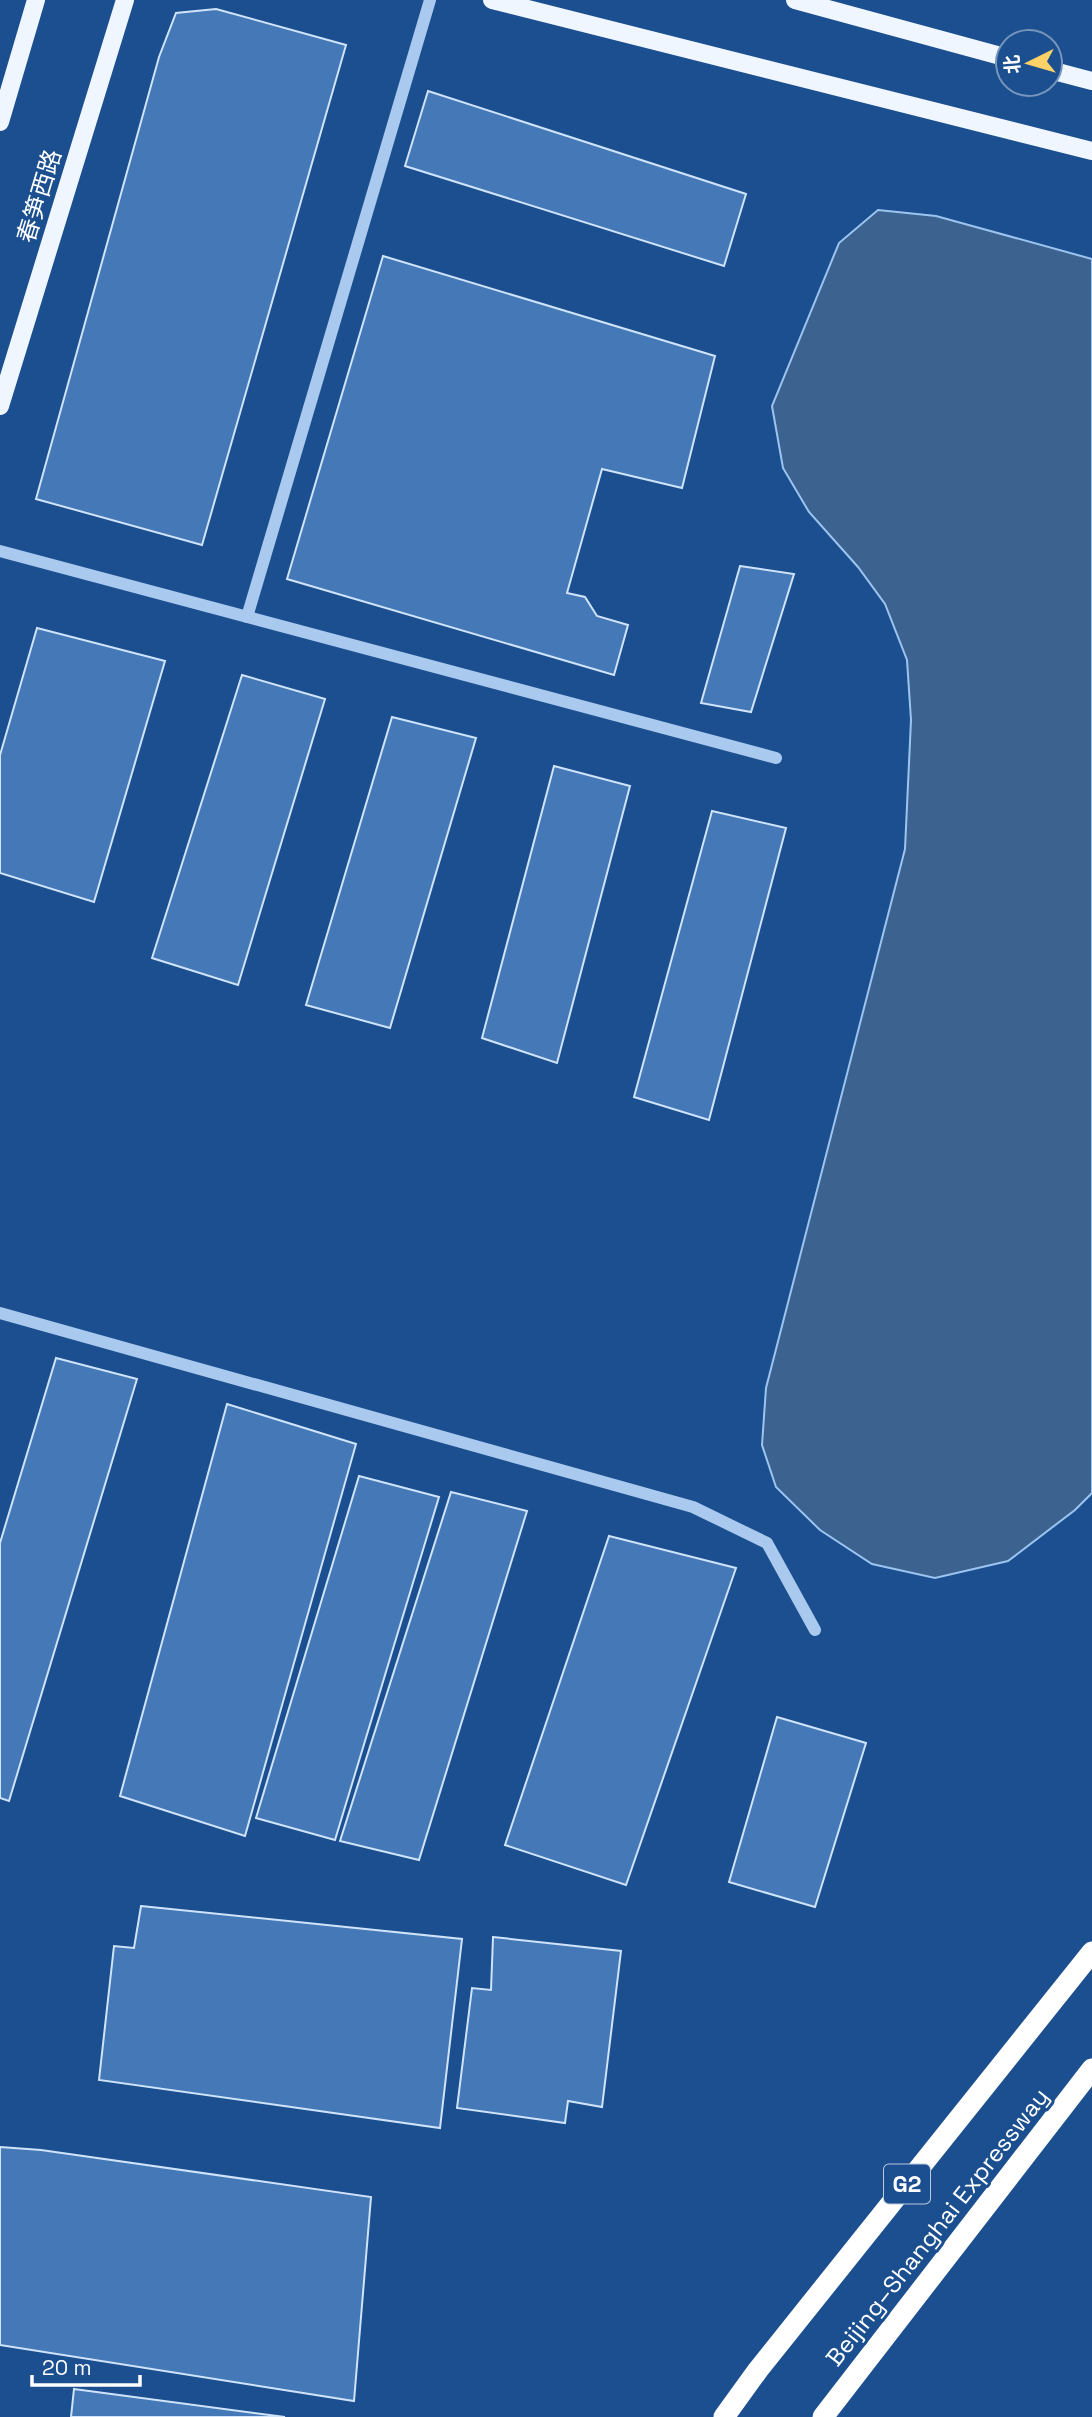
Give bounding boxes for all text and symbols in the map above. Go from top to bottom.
north arrow [994,28,1064,98]
text: 北 [999,54,1026,75]
street label: 春笋西路 [10,146,68,246]
street label: Beijing–Shanghai Expressway [819,2082,1055,2372]
road number: G2 [884,2164,930,2204]
scale bar [32,2344,140,2388]
text: 20 m [42,2354,92,2381]

